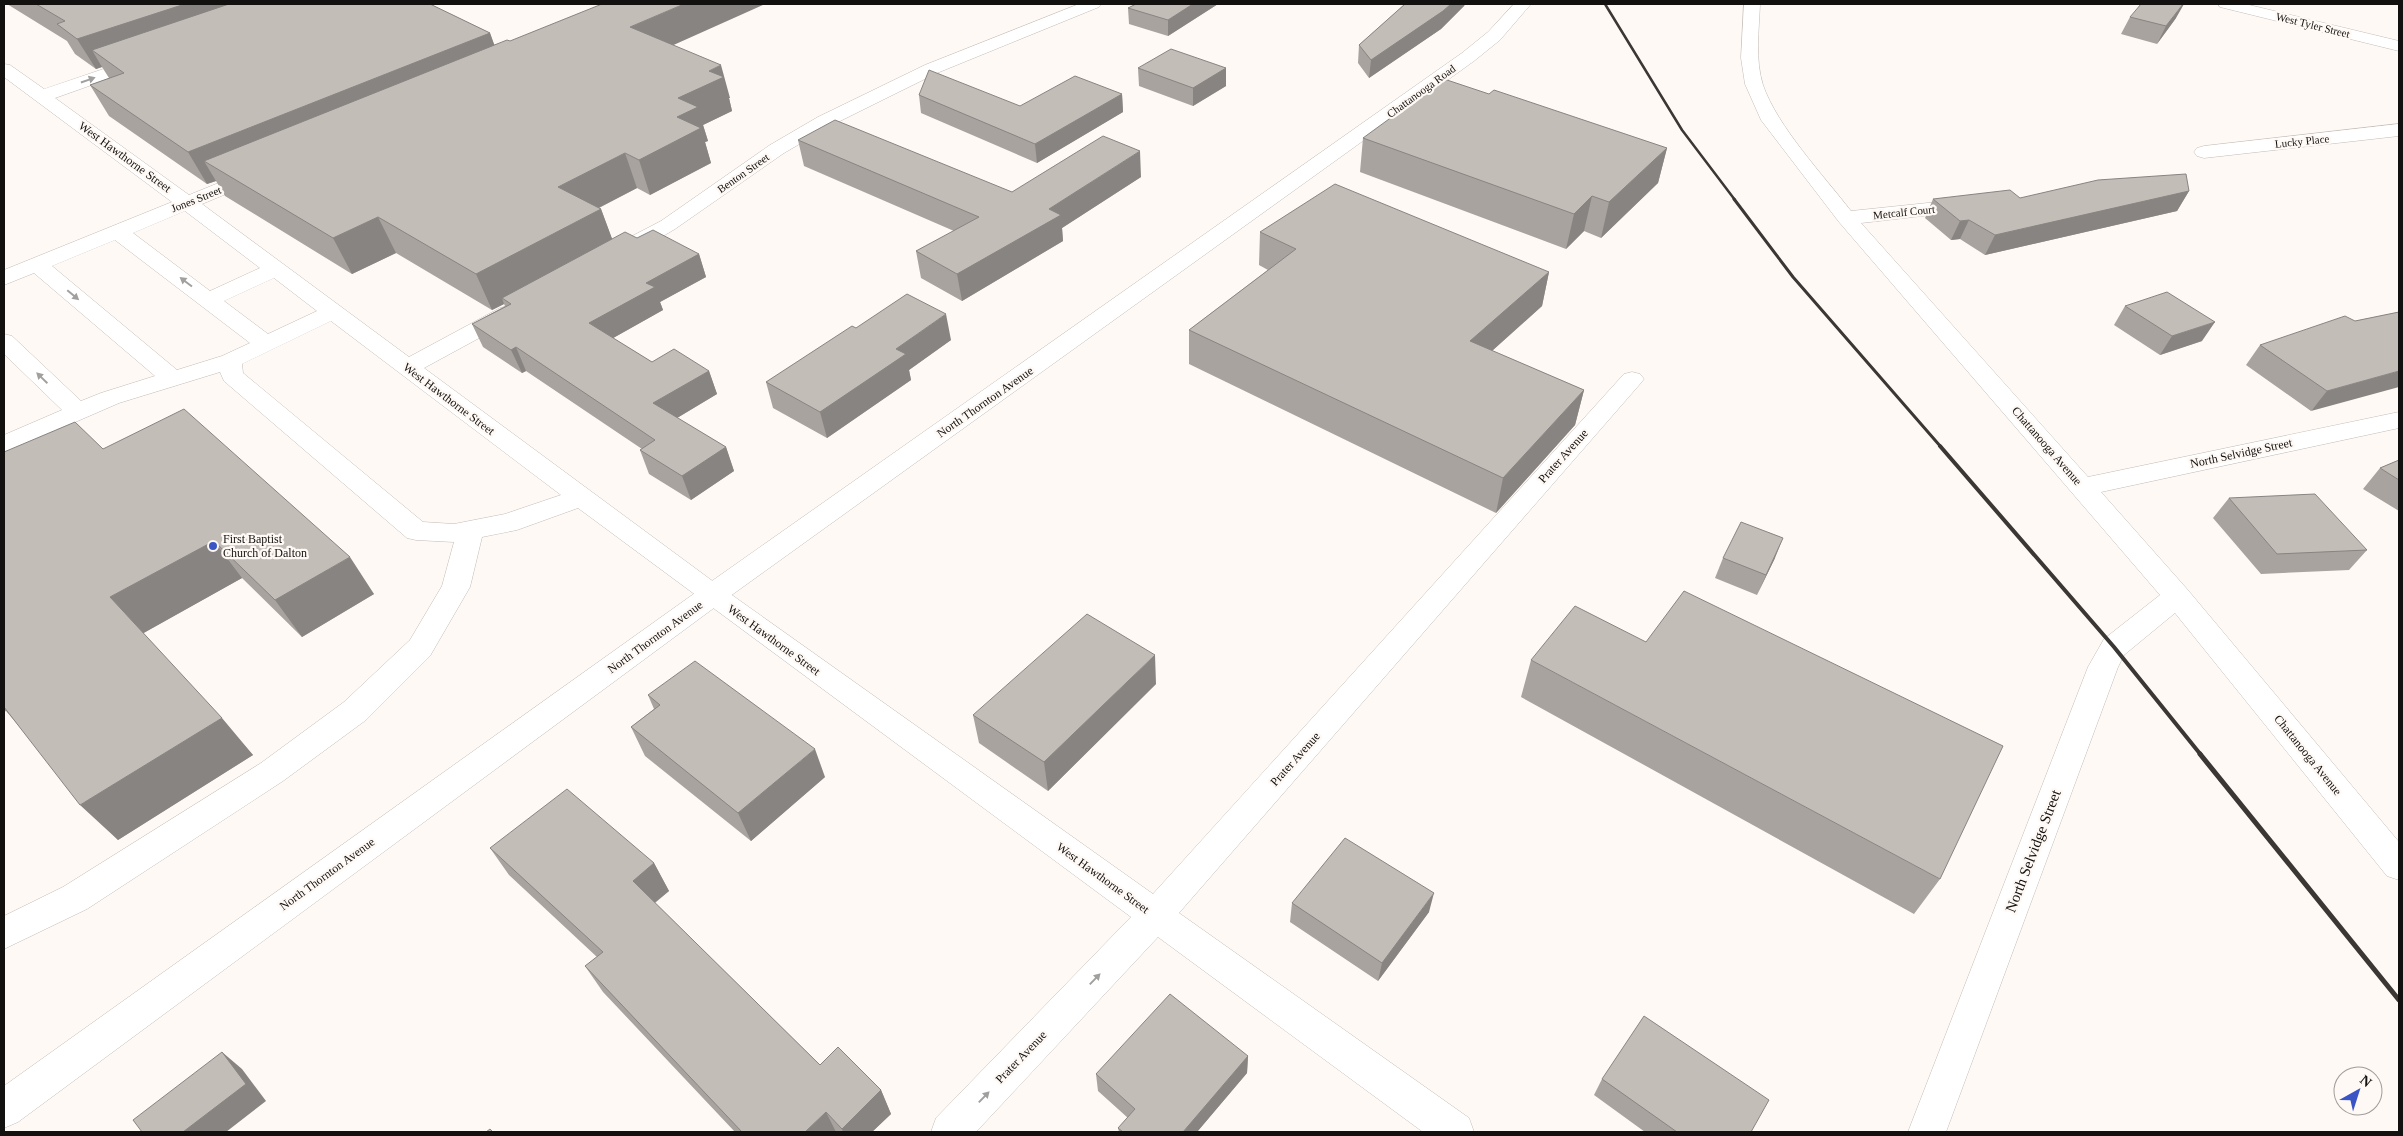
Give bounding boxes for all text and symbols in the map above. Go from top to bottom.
street label: West Tyler Street [2275,10,2351,40]
street label: Chattanooga Road [1384,62,1458,120]
one-way arrow [81,76,96,84]
street label: West Hawthorne Street [76,119,175,196]
street label: Lucky Place [2274,132,2330,150]
street label: Benton Street [715,151,771,195]
street label: Jones Street [169,184,223,214]
street label: Metcalf Court [1873,203,1935,221]
one-way arrow [179,277,193,287]
one-way arrow [66,290,79,301]
street label: West Hawthorne Street [400,360,498,438]
street label: North Thornton Avenue [934,364,1036,440]
one-way arrow [37,372,49,384]
street label: Chattanooga Avenue [2009,404,2085,488]
street label: Prater Avenue [1535,426,1591,486]
street label: North Selvidge Street [2189,435,2294,471]
place label: First Baptist Church of Dalton [223,532,307,560]
marker: First Baptist Church of Dalton [207,540,219,552]
street label: North Thornton Avenue [605,598,705,676]
street label: West Hawthorne Street [725,602,824,679]
street label: Chattanooga Avenue [2271,712,2345,798]
street label: Prater Avenue [1267,729,1323,789]
street label: North Selvidge Street [2002,787,2064,915]
street label: North Thornton Avenue [277,835,377,913]
street label: West Hawthorne Street [1054,840,1153,917]
one-way arrow [1089,973,1101,985]
street label: Prater Avenue [993,1028,1049,1086]
north arrow [2333,1066,2383,1116]
text: N [2357,1072,2375,1090]
one-way arrow [978,1091,990,1103]

